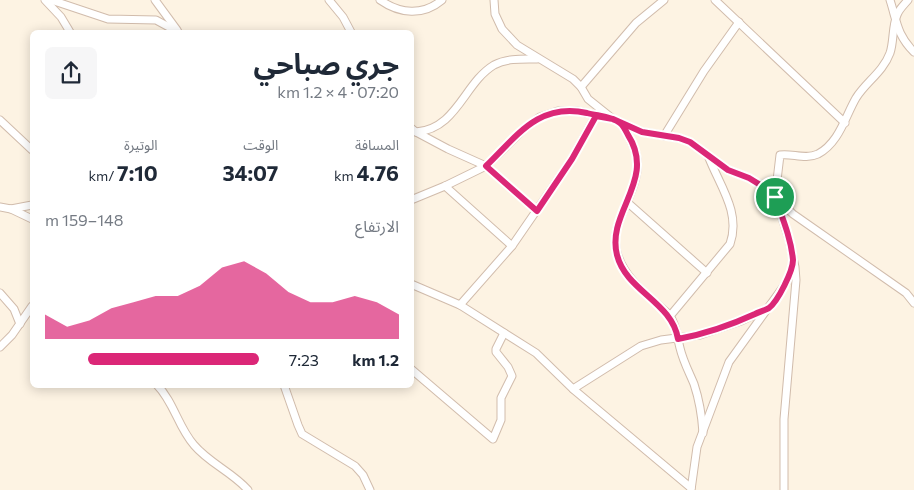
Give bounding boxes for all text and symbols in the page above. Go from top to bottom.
text: جري صباحي [254,46,399,80]
button: share [45,47,97,99]
text: 07:20 · 4 × 1.2 km [277,82,399,101]
text: الوتيرة [124,136,158,153]
text: الوقت [243,136,278,153]
text: المسافة [355,136,399,153]
text: 7:10 [117,160,158,185]
text: 34:07 [222,160,278,185]
text: 4.76 [356,160,399,185]
text: /km [88,167,117,184]
text: km [334,167,356,184]
pin [754,176,796,218]
icon: arrive [761,183,789,211]
text: 148–159 m [45,210,123,229]
text: الارتفاع [355,216,399,235]
text: 7:23 [289,350,319,369]
text: 1.2 km [352,350,399,369]

